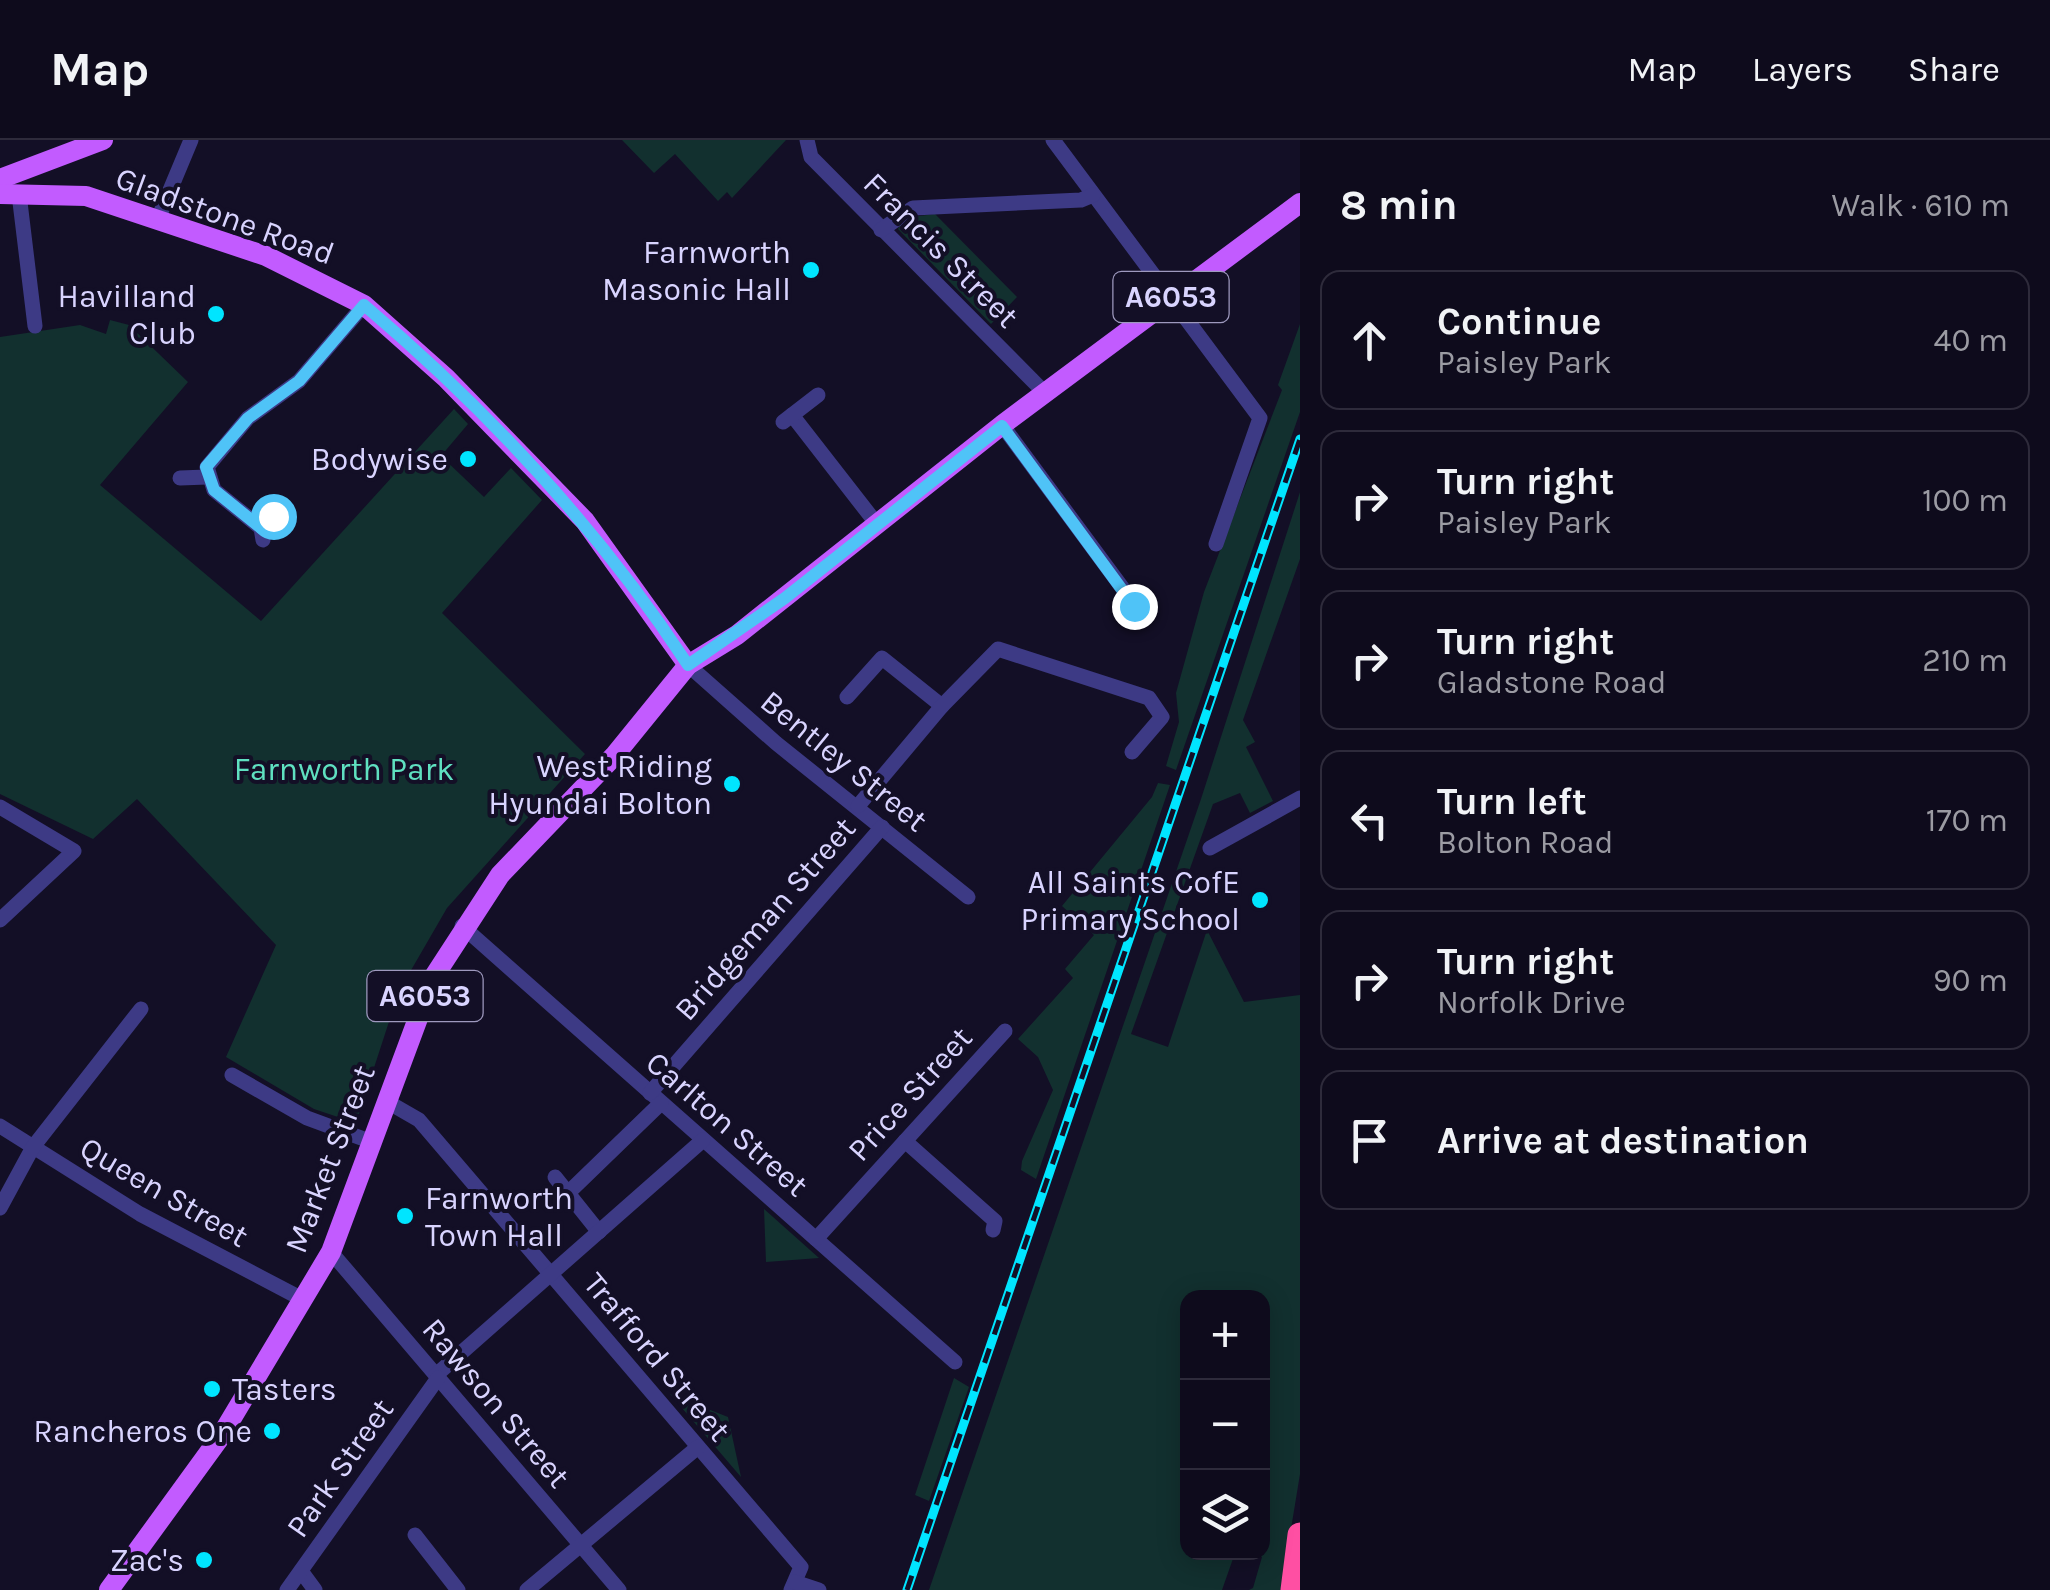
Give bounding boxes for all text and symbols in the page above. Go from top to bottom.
text: Map [50,41,149,97]
text: Map [1627,49,1697,90]
text: Layers [1752,49,1853,90]
text: Share [1908,49,2000,90]
street label: Gladstone Road [111,159,339,273]
street label: Francis Street [856,165,1026,335]
text: 8 min [1340,180,1458,230]
text: Walk · 610 m [1831,187,2010,224]
place label: Farnworth Masonic Hall [602,234,791,308]
marker: Farnworth Masonic Hall [800,259,822,281]
road number: A6053 [1114,272,1228,322]
place label: Havilland Club [58,278,196,352]
text: Continue [1437,299,1601,344]
marker: Havilland Club [205,303,227,325]
icon: ahead [1342,313,1397,368]
text: 40 m [1934,322,2008,359]
text: Paisley Park [1437,344,1612,381]
place label: Bodywise [311,441,448,478]
marker: Bodywise [457,448,479,470]
text: Turn right [1437,459,1614,504]
icon: right [1342,473,1397,528]
text: 100 m [1922,482,2008,519]
route start [251,494,297,540]
text: Paisley Park [1437,504,1612,541]
route end [1112,584,1158,630]
text: Turn right [1437,619,1614,664]
icon: right [1342,633,1397,688]
text: 210 m [1922,642,2008,679]
text: Gladstone Road [1437,664,1667,701]
street label: Bentley Street [753,683,935,839]
place label: West Riding Hyundai Bolton [488,748,712,822]
park label: Farnworth Park [234,751,454,788]
marker: West Riding Hyundai Bolton [721,773,743,795]
text: Turn left [1437,779,1587,824]
icon: left [1342,793,1397,848]
text: 170 m [1926,802,2008,839]
street label: Bridgeman Street [667,810,863,1028]
text: Bolton Road [1437,824,1613,861]
place label: All Saints CofE Primary School [1020,864,1240,938]
marker: All Saints CofE Primary School [1249,889,1271,911]
text: Turn right [1437,939,1614,984]
icon: right [1342,953,1397,1008]
text: 90 m [1933,962,2008,999]
road number: A6053 [368,971,482,1021]
text: Norfolk Drive [1437,984,1626,1021]
street label: Price Street [840,1019,980,1169]
street label: Carlton Street [639,1044,815,1204]
street label: Market Street [277,1060,383,1258]
icon: arrive [1342,1113,1397,1168]
text: Arrive at destination [1437,1118,1809,1163]
street label: Queen Street [73,1129,255,1255]
place label: Farnworth Town Hall [425,1180,573,1254]
marker: Farnworth Town Hall [394,1205,416,1227]
street label: Trafford Street [576,1265,738,1449]
map controls [1180,1290,1270,1560]
button: + [1180,1290,1270,1380]
street label: Rawson Street [415,1311,577,1495]
place label: Tasters [232,1371,337,1408]
marker: Tasters [201,1378,223,1400]
button: − [1180,1380,1270,1470]
street label: Park Street [279,1392,401,1544]
place label: Rancheros One [33,1413,252,1450]
marker: Rancheros One [261,1420,283,1442]
button: layers [1180,1470,1270,1560]
place label: Zac's [110,1542,184,1579]
marker: Zac's [193,1549,215,1571]

